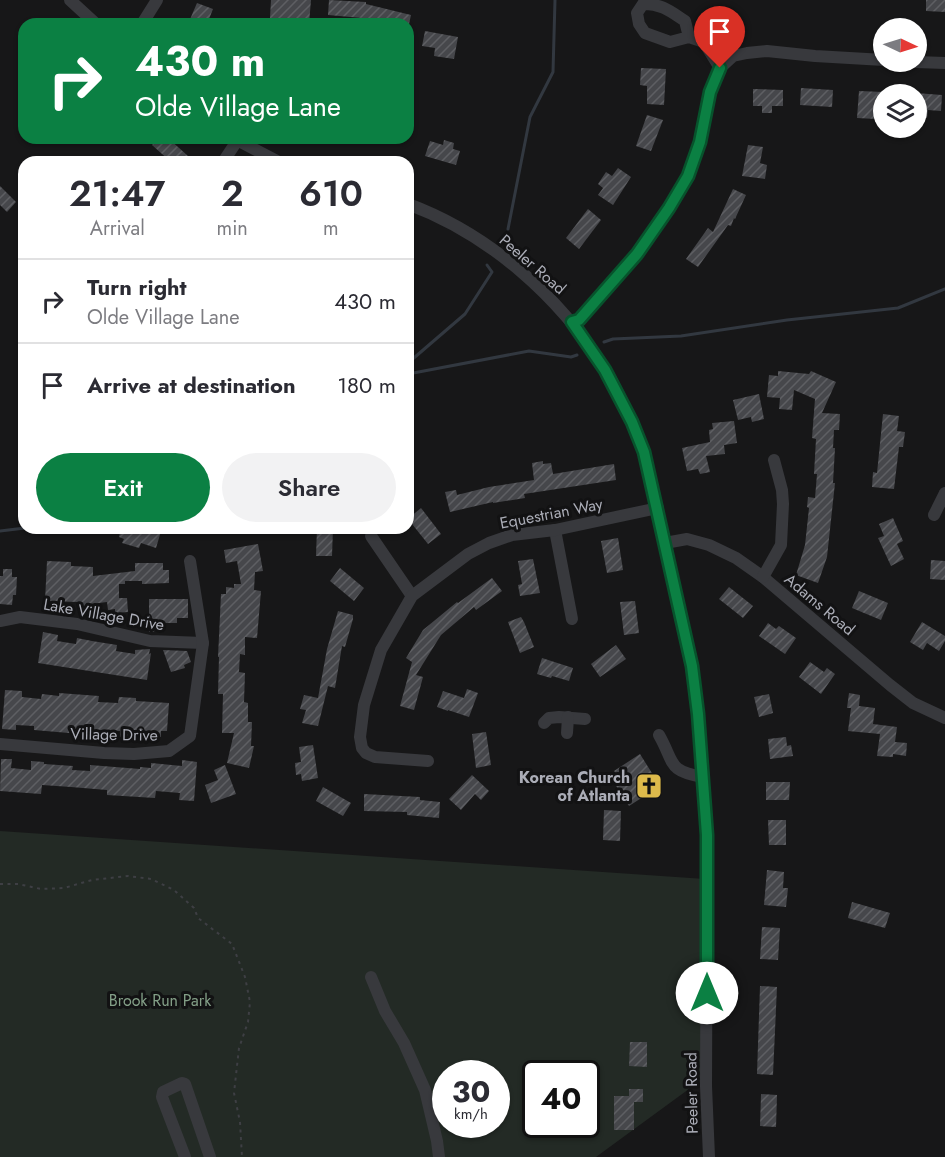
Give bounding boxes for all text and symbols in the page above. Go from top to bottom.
pin [694,6,745,68]
icon: arrive [703,15,736,48]
north arrow [873,18,927,72]
map controls [873,18,927,138]
text: 430 m [135,31,265,92]
icon: right [36,42,114,120]
button: layers [873,84,927,138]
text: Olde Village Lane [135,87,341,126]
text: 21:47 [69,167,165,219]
text: 2 [221,167,244,219]
text: 610 [299,167,363,219]
text: Arrival [90,214,145,243]
text: min [217,214,248,243]
text: m [323,214,339,243]
street label: Peeler Road [494,229,571,300]
text: Turn right [87,271,187,303]
icon: right [36,285,69,318]
text: 430 m [334,285,396,317]
text: Olde Village Lane [87,303,239,332]
icon: arrive [36,369,69,402]
text: Arrive at destination [87,369,296,401]
text: 180 m [337,369,396,401]
button: Exit [36,453,210,522]
button: Share [222,453,396,522]
street label: Equestrian Way [498,492,605,535]
street label: Adams Road [779,568,860,641]
street label: Lake Village Drive [42,593,166,636]
street label: Village Drive [70,722,158,747]
place label: Korean Church of Atlanta [519,766,630,807]
church icon: Korean Church of Atlanta [634,771,664,801]
position arrow [675,961,739,1025]
park label: Brook Run Park [109,989,212,1012]
street label: Peeler Road [679,1052,704,1134]
speed limit sign: 40 [522,1060,600,1138]
text: 30 [452,1070,490,1113]
text: km/h [454,1103,488,1125]

